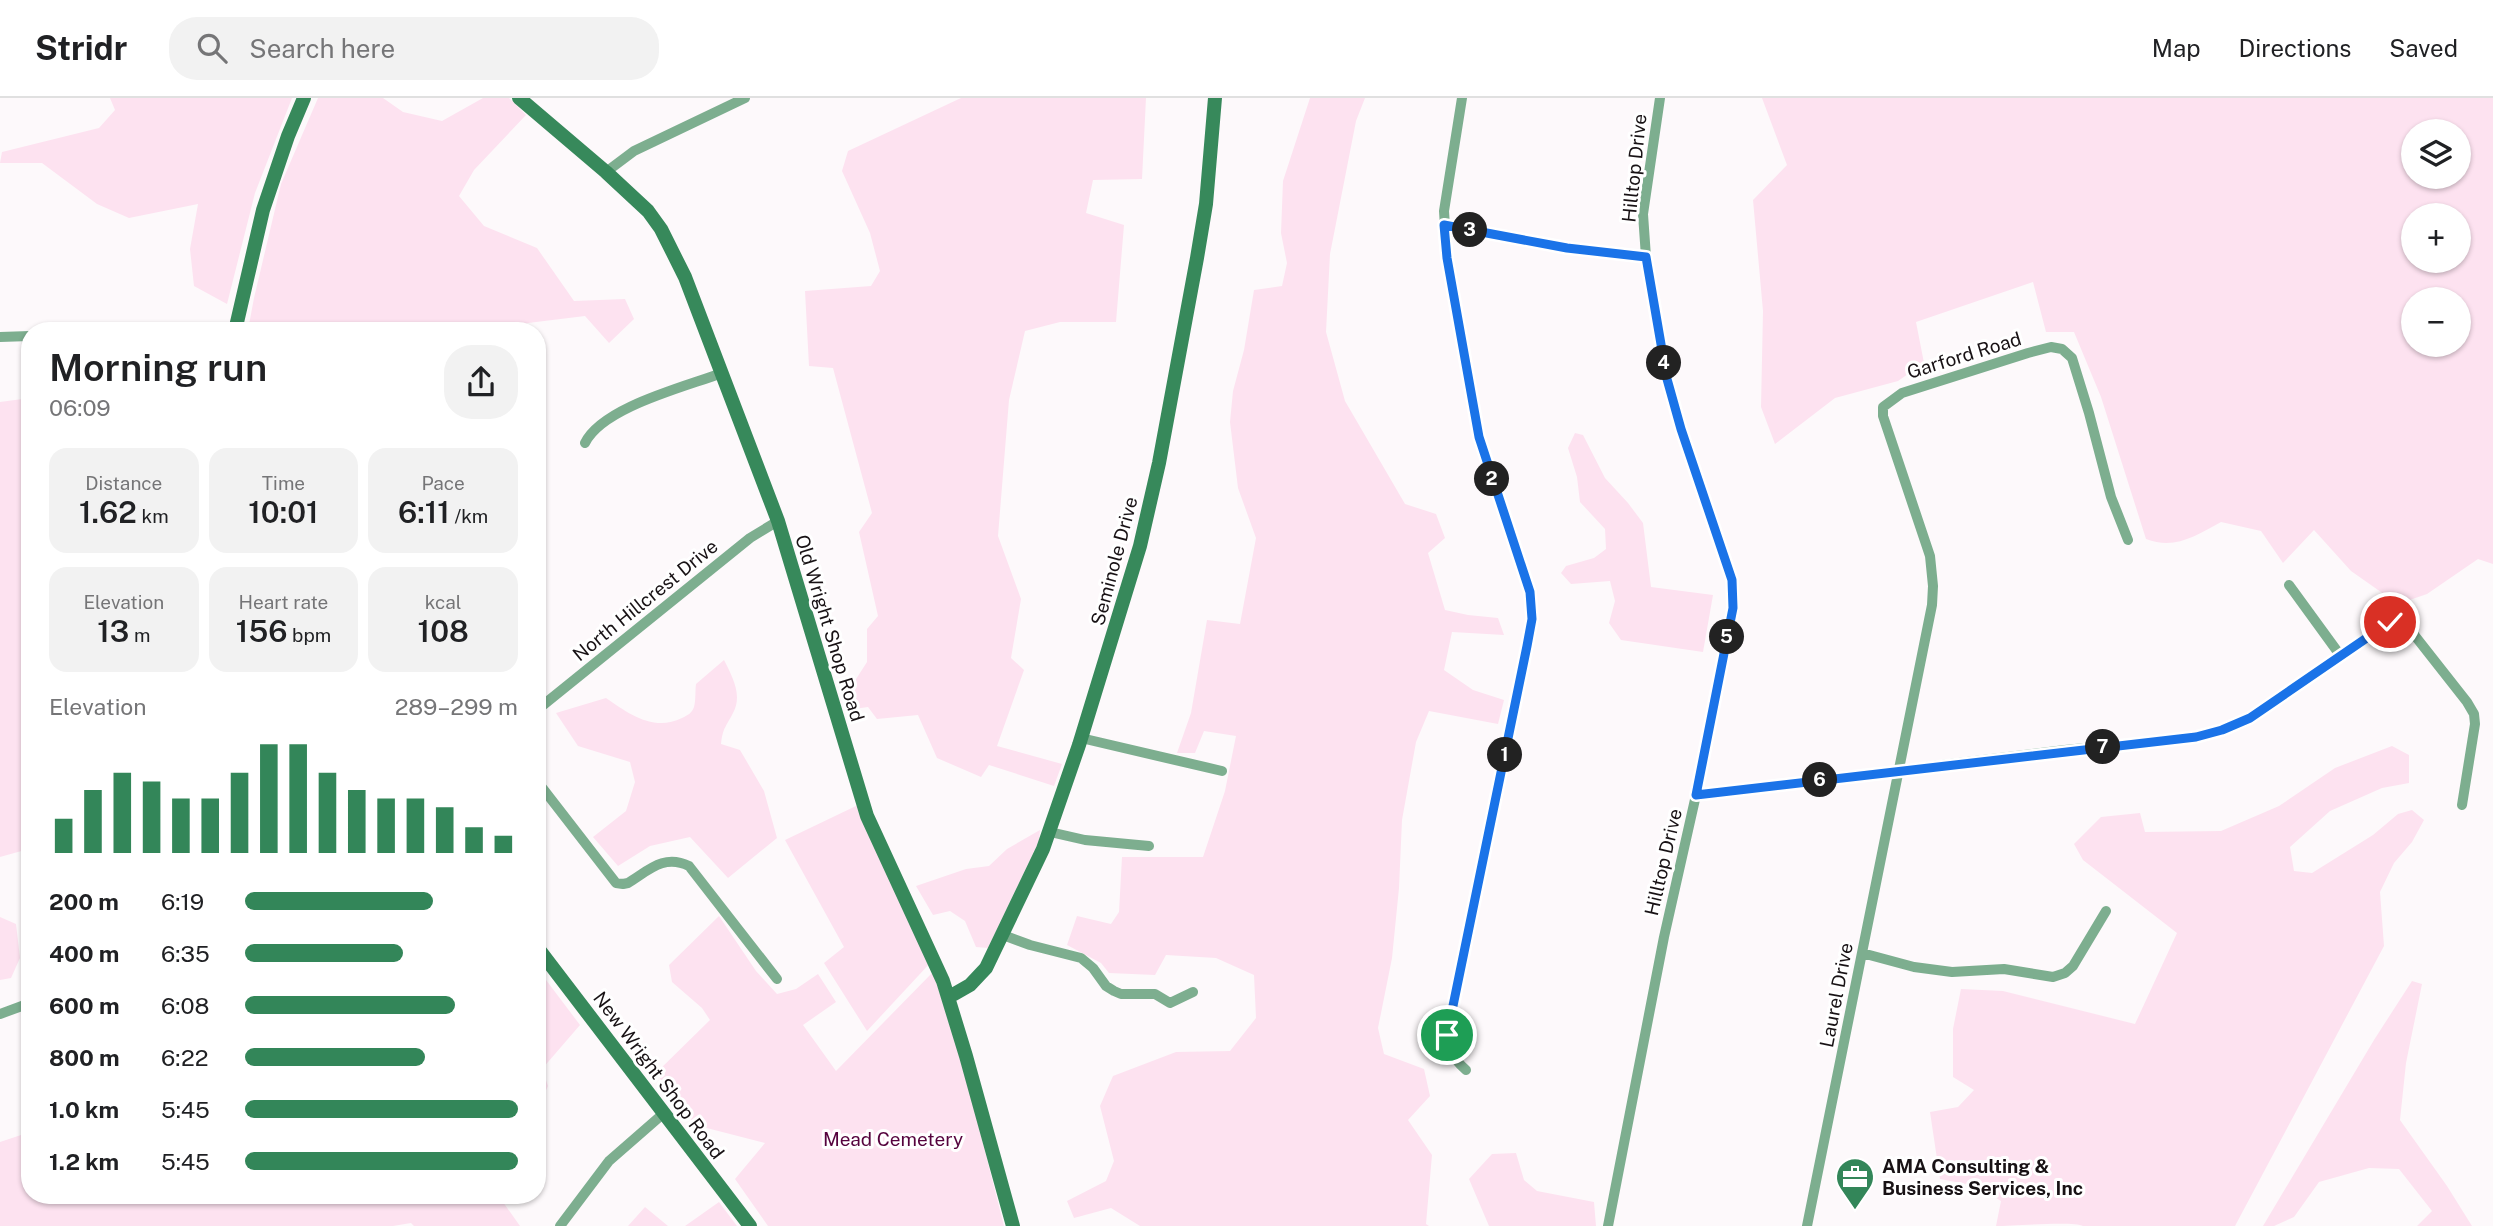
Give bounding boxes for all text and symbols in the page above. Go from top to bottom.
search box [169,17,659,80]
text: Stridr [35,29,127,67]
icon: search [193,29,231,67]
text: Search here [249,33,395,64]
text: Map [2152,34,2201,62]
text: Directions [2239,34,2351,62]
text: Saved [2389,34,2458,62]
street label: Hilltop Drive [1617,113,1651,223]
map controls [2401,119,2471,357]
button: layers [2401,119,2471,189]
button: + [2401,203,2471,273]
pin: 3 [1452,212,1488,248]
text: 3 [1463,218,1476,240]
button: − [2401,287,2471,357]
street label: Garford Road [1904,327,2024,383]
text: Morning run [49,345,267,390]
button: share [444,345,518,419]
pin: 4 [1646,345,1682,380]
text: 4 [1657,351,1670,373]
text: 06:09 [49,394,111,421]
pin: 2 [1474,462,1510,496]
text: 2 [1485,467,1498,489]
text: Distance [85,472,162,494]
text: Time [262,472,305,494]
text: Pace [421,472,465,494]
text: 1.62 [79,494,137,530]
text: 10:01 [248,494,319,530]
text: 6:11 [398,494,450,530]
street label: Seminole Drive [1086,494,1142,628]
text: km [137,505,169,527]
text: /km [450,505,488,527]
street label: Old Wright Shop Road [791,532,869,724]
street label: North Hillcrest Drive [568,535,722,665]
text: Elevation [84,591,164,613]
text: Heart rate [239,591,328,613]
text: kcal [425,591,462,613]
pin [2360,592,2420,652]
icon: check [2371,603,2409,641]
text: 13 [97,613,129,649]
text: 156 [236,613,287,649]
text: 108 [418,613,469,649]
pin: 5 [1710,620,1744,654]
text: m [129,624,150,646]
text: bpm [287,624,331,646]
text: 5 [1720,625,1733,647]
text: Elevation [49,693,147,720]
text: 289–299 m [395,693,518,720]
pin: 7 [2086,730,2120,764]
text: 7 [2097,735,2108,757]
pin: 1 [1488,738,1522,772]
text: 1 [1500,743,1509,765]
pin: 6 [1802,762,1838,798]
text: 6 [1813,768,1826,790]
street label: Hilltop Drive [1640,806,1686,918]
text: 200 m [49,888,119,915]
text: 6:19 [161,888,204,915]
text: 400 m [49,940,119,967]
text: 6:35 [161,940,210,967]
street label: Laurel Drive [1815,941,1857,1049]
street label: New Wright Shop Road [589,987,729,1163]
text: 600 m [49,992,119,1019]
text: 6:08 [161,992,209,1019]
pin [1417,1005,1477,1065]
icon: arrive [1428,1016,1466,1054]
text: 800 m [49,1044,120,1071]
text: 6:22 [161,1044,208,1071]
text: 1.0 km [49,1096,119,1123]
text: 5:45 [161,1096,210,1123]
park label: Mead Cemetery [823,1128,963,1150]
text: 1.2 km [49,1148,119,1175]
text: 5:45 [161,1148,210,1175]
place label: AMA Consulting & Business Services, Inc [1882,1155,2083,1199]
office icon: AMA Consulting & Business Services, Inc [1834,1156,1876,1211]

